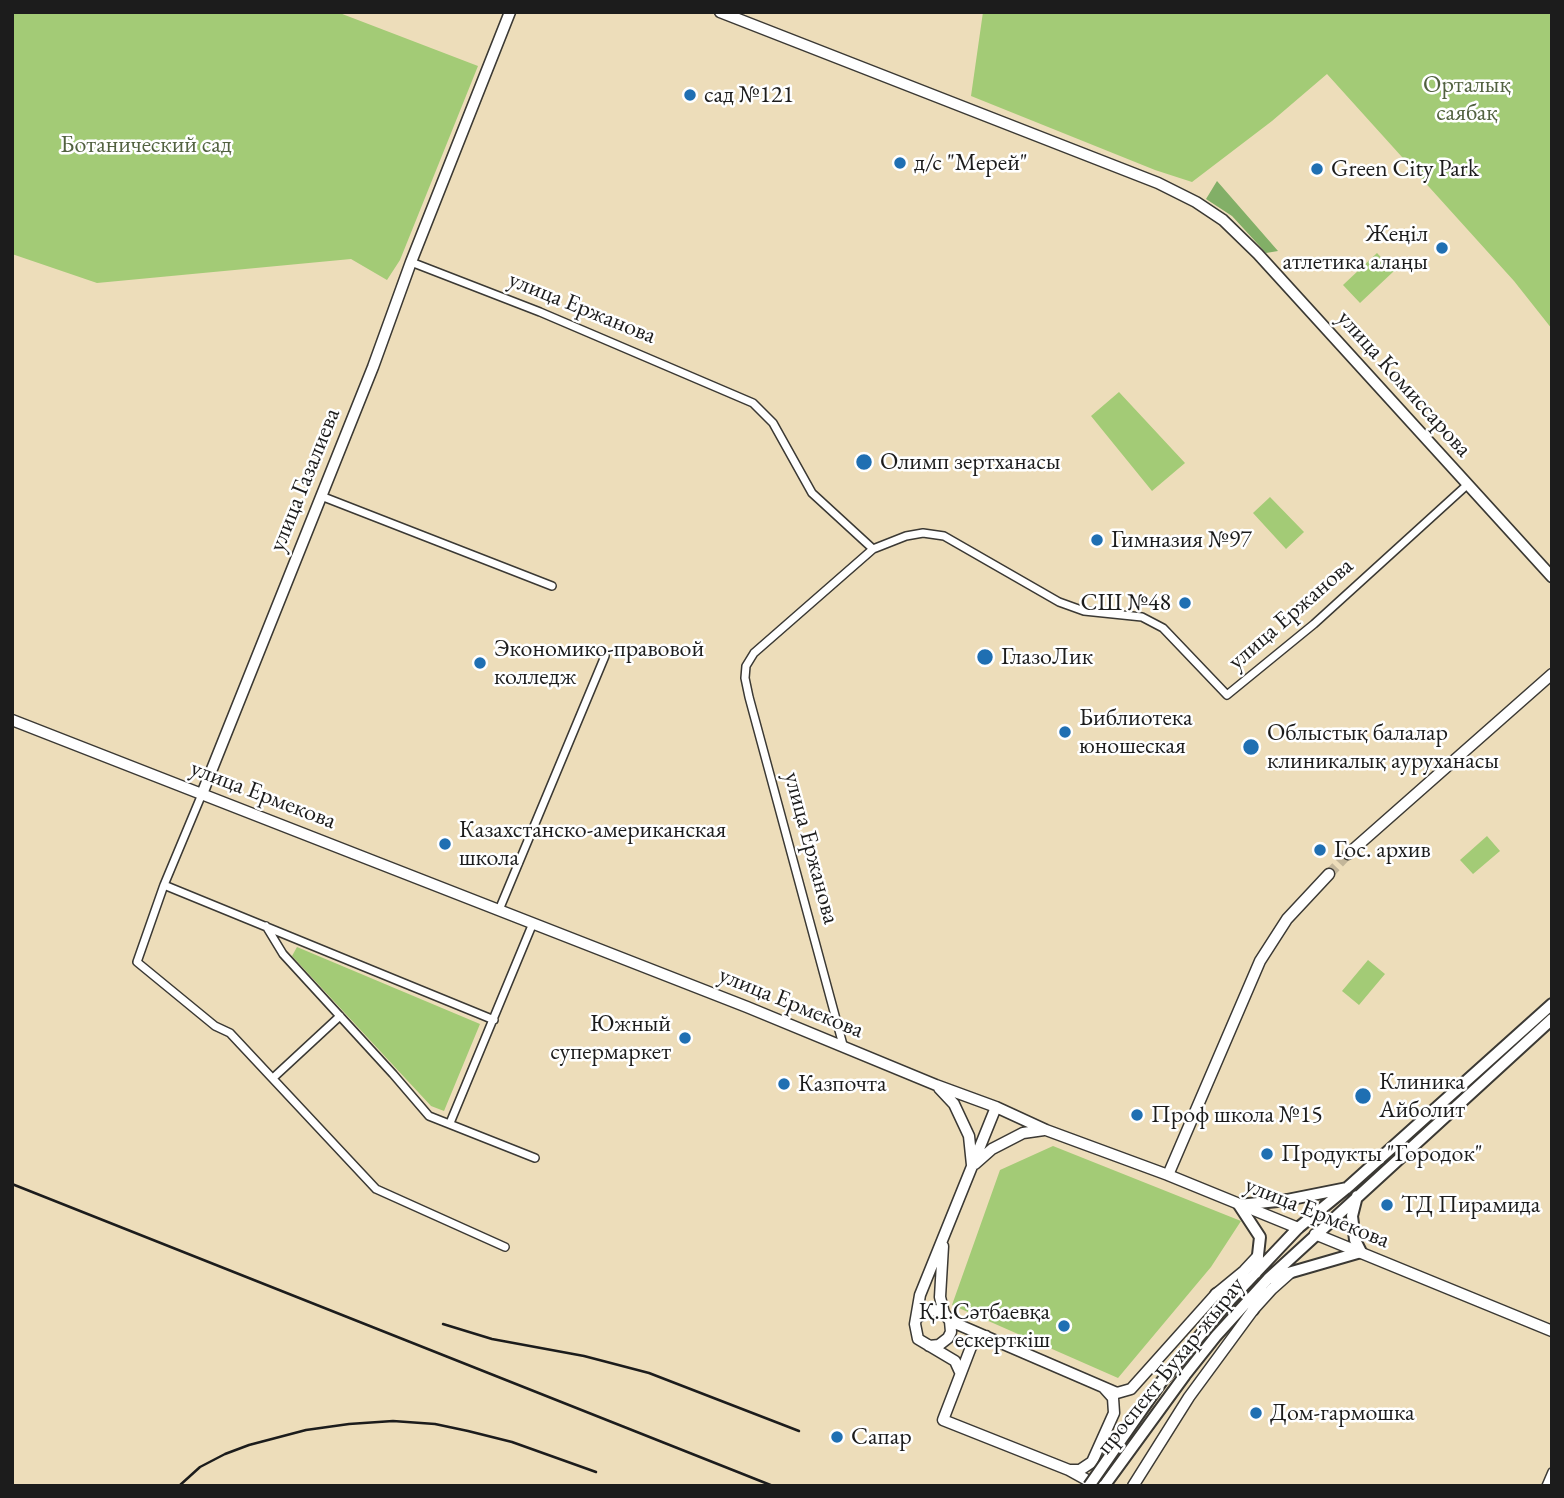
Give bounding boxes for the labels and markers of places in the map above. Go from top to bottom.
place label: сад №121 [704,81,794,109]
marker: сад №121 [682,87,698,103]
place label: д/с "Мерей" [914,149,1028,177]
marker: д/с "Мерей" [892,155,908,171]
place label: Green City Park [1331,155,1479,183]
marker: Green City Park [1309,161,1325,177]
place label: Жеңіл атлетика алаңы [1282,220,1428,276]
marker: Жеңіл атлетика алаңы [1434,240,1450,256]
place label: Олимп зертханасы [880,448,1060,476]
marker: Олимп зертханасы [854,452,874,472]
place label: Гимназия №97 [1111,526,1252,554]
marker: Гимназия №97 [1089,532,1105,548]
place label: СШ №48 [1080,589,1171,617]
marker: СШ №48 [1177,595,1193,611]
place label: Экономико-правовой колледж [494,635,704,691]
place label: ГлазоЛик [1001,643,1093,671]
marker: ГлазоЛик [975,647,995,667]
marker: Экономико-правовой колледж [472,655,488,671]
place label: Библиотека юношеская [1079,704,1192,760]
place label: Облыстық балалар клиникалық ауруханасы [1267,719,1499,775]
marker: Библиотека юношеская [1057,724,1073,740]
marker: Облыстық балалар клиникалық ауруханасы [1241,737,1261,757]
place label: Казахстанско-американская школа [459,816,726,872]
marker: Казахстанско-американская школа [437,836,453,852]
place label: Гос. архив [1334,836,1431,864]
marker: Гос. архив [1312,842,1328,858]
place label: Южный супермаркет [550,1010,671,1066]
marker: Южный супермаркет [677,1030,693,1046]
place label: Клиника Айболит [1379,1068,1465,1124]
place label: Казпочта [798,1070,886,1098]
marker: Казпочта [776,1076,792,1092]
marker: Клиника Айболит [1353,1086,1373,1106]
place label: Проф школа №15 [1151,1101,1323,1129]
marker: Проф школа №15 [1129,1107,1145,1123]
place label: Продукты "Городок" [1281,1140,1483,1168]
marker: Продукты "Городок" [1259,1146,1275,1162]
place label: ТД Пирамида [1401,1191,1540,1219]
marker: ТД Пирамида [1379,1197,1395,1213]
place label: Қ.І.Сәтбаевқа ескерткіш [918,1298,1050,1354]
marker: Қ.І.Сәтбаевқа ескерткіш [1056,1318,1072,1334]
place label: Дом-гармошка [1270,1399,1415,1427]
marker: Дом-гармошка [1248,1405,1264,1421]
place label: Сапар [851,1423,912,1451]
marker: Сапар [829,1429,845,1445]

